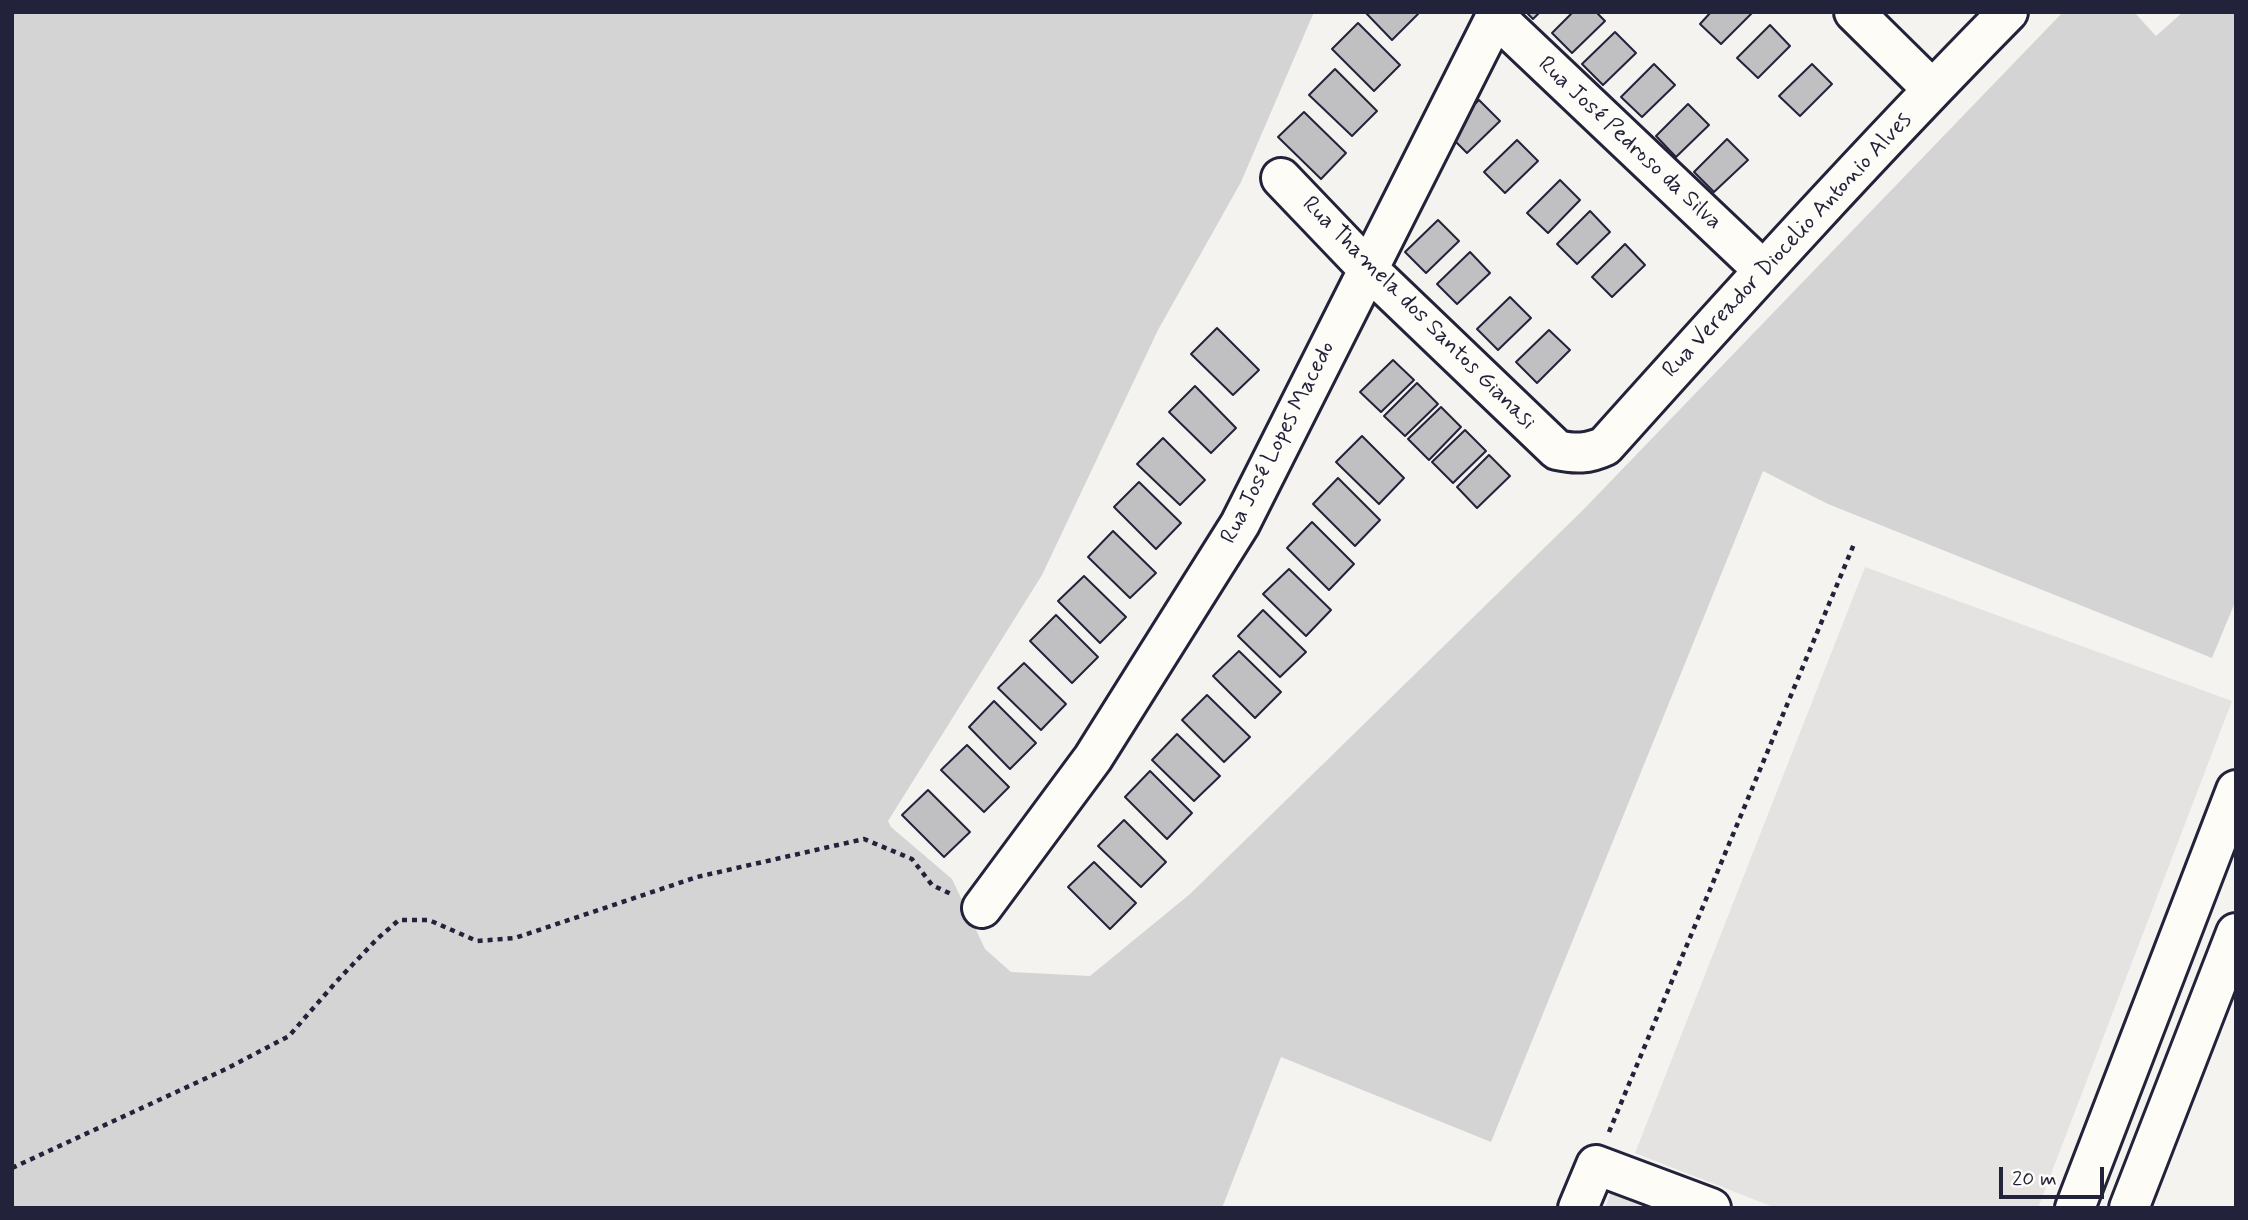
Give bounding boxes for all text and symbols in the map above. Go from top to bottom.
street label: Rua José Pedroso da Silva [1531,52,1727,236]
street label: Rua Vereador Diocelio Antonio Alves [1658,108,1918,384]
street label: Rua Thamela dos Santos Gianasi [1295,191,1541,437]
street label: Rua José Lopes Macedo [1216,337,1342,549]
scale bar [2003,1154,2108,1198]
text: 20 m [2012,1165,2057,1193]

